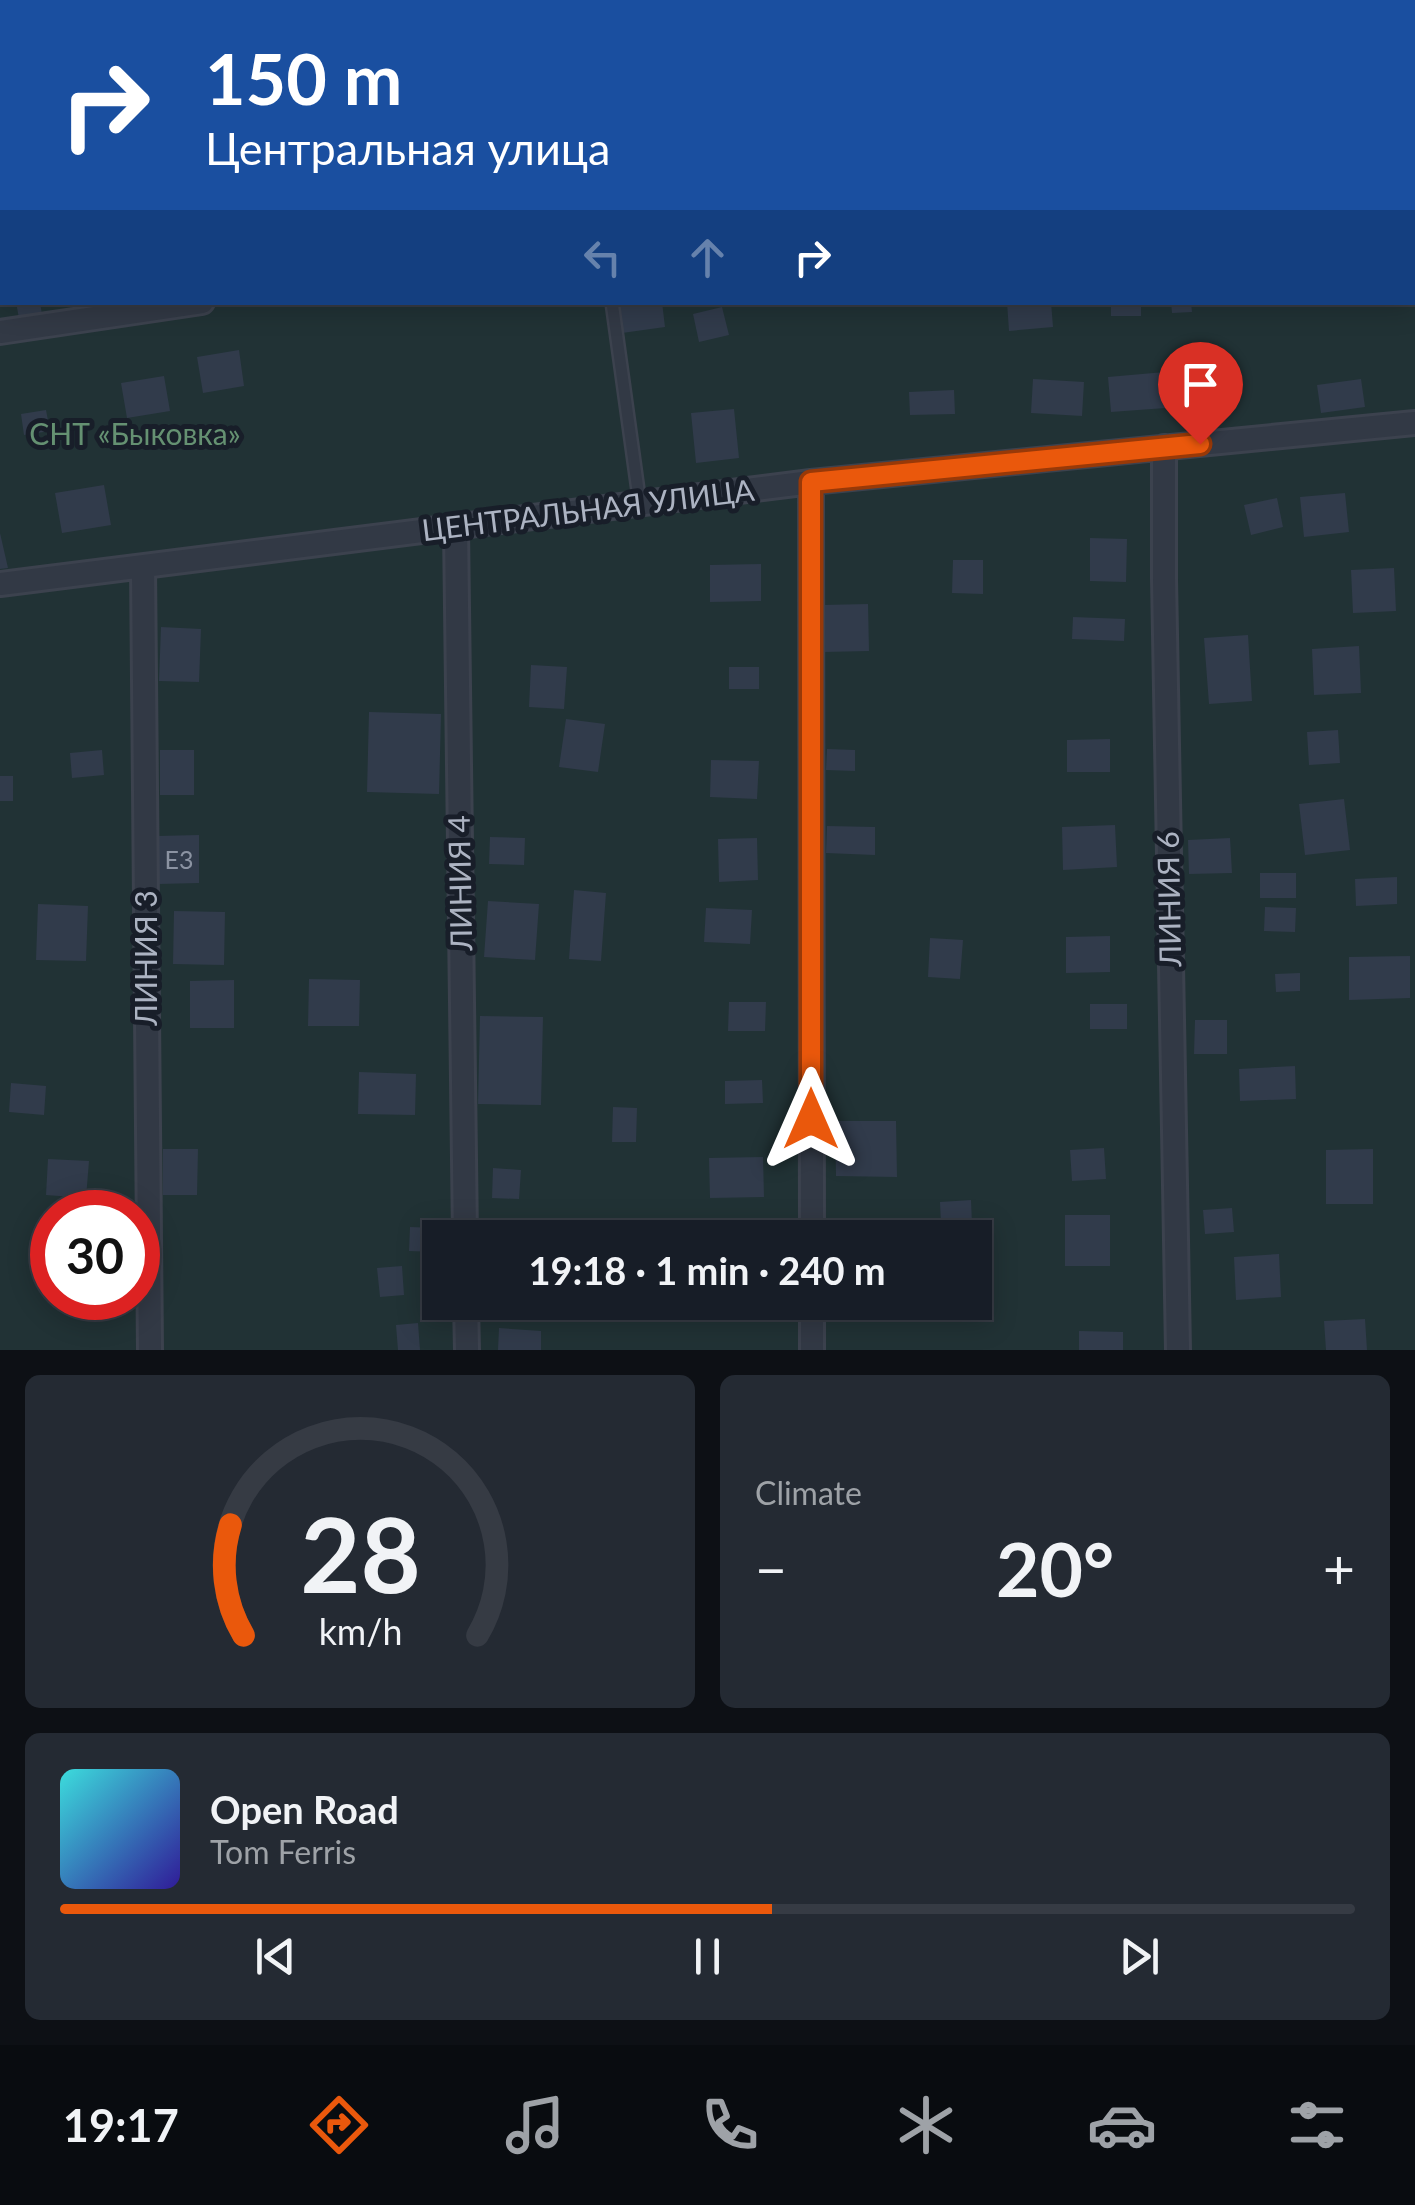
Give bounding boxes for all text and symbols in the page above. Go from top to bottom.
text: 150 m [205,36,402,120]
icon: right [40,40,170,170]
text: Центральная улица [205,121,610,175]
icon: left [575,230,630,285]
icon: ahead [680,230,735,285]
icon: right [785,230,840,285]
pin [1158,342,1243,445]
icon: arrive [1173,357,1228,412]
park label: СНТ «Быковка» [29,415,241,451]
street label: ЦЕНТРАЛЬНАЯ УЛИЦА [419,471,757,547]
street label: ЛИНИЯ 4 [440,815,478,952]
street label: ЛИНИЯ 6 [1149,831,1187,968]
house number: Е3 [165,844,193,874]
street label: ЛИНИЯ 3 [127,890,163,1027]
position arrow [759,1067,863,1171]
speed limit sign: 30 [30,1190,160,1320]
text: 19:18 · 1 min · 240 m [528,1247,886,1293]
text: Climate [755,1473,862,1512]
text: 28 [300,1490,420,1615]
text: 20° [996,1523,1114,1613]
text: − [755,1535,787,1601]
text: + [1323,1535,1355,1601]
text: km/h [318,1610,402,1653]
text: Open Road [210,1786,399,1832]
text: Tom Ferris [210,1832,356,1871]
icon: previous [248,1929,303,1984]
icon: pause [680,1929,735,1984]
icon: next [1112,1929,1167,1984]
icon: directions [304,2090,374,2160]
icon: music [500,2090,570,2160]
icon: phone [695,2090,765,2160]
icon: climate [891,2090,961,2160]
icon: car [1087,2090,1157,2160]
icon: filters [1282,2090,1352,2160]
text: 19:17 [63,2098,179,2152]

